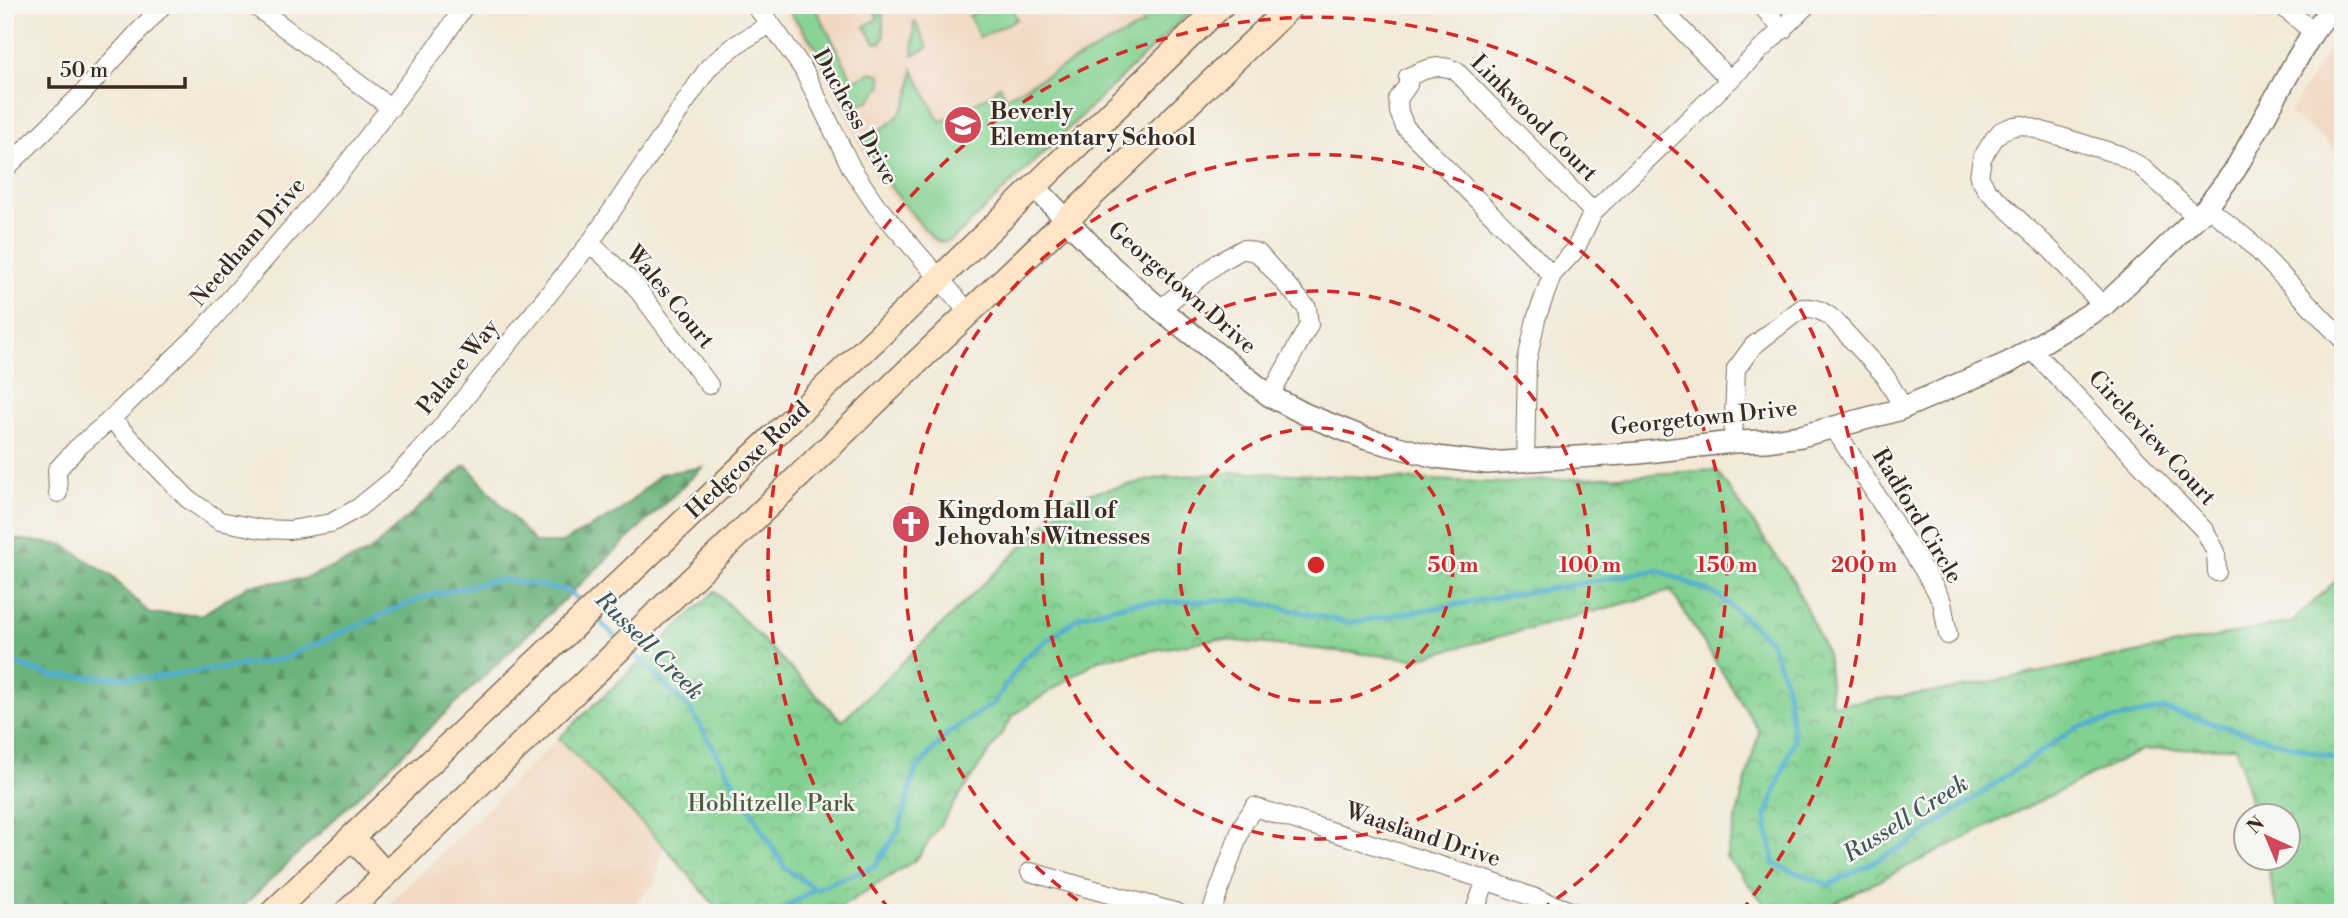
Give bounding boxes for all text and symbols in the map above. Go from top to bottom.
street label: Duchess Drive [806,44,904,190]
scale bar [49,46,186,90]
street label: Linkwood Court [1465,49,1603,187]
text: 50 m [60,58,108,84]
place label: Beverly Elementary School [990,98,1196,152]
school or university icon: Beverly Elementary School [942,104,984,146]
street label: Needham Drive [184,172,312,312]
street label: Georgetown Drive [1102,216,1262,360]
street label: Wales Court [619,239,720,354]
street label: Palace Way [411,313,505,420]
street label: Circleview Court [2082,365,2222,511]
street label: Georgetown Drive [1609,394,1799,442]
street label: Hedgcoxe Road [680,395,816,525]
street label: Radford Circle [1866,443,1968,589]
place label: Kingdom Hall of Jehovah's Witnesses [935,497,1150,551]
church icon: Kingdom Hall of Jehovah's Witnesses [890,503,932,545]
centre of rings [1304,553,1328,577]
text: 50 m [1428,553,1478,579]
text: 100 m [1559,553,1621,579]
text: 150 m [1697,553,1757,579]
text: 200 m [1831,553,1897,579]
water label: Russell Creek [588,585,710,707]
water label: Russell Creek [1837,769,1974,870]
park label: Hoblitzelle Park [687,790,856,818]
street label: Waasland Drive [1341,796,1504,873]
north arrow [2232,802,2302,872]
text: N [2242,812,2270,839]

